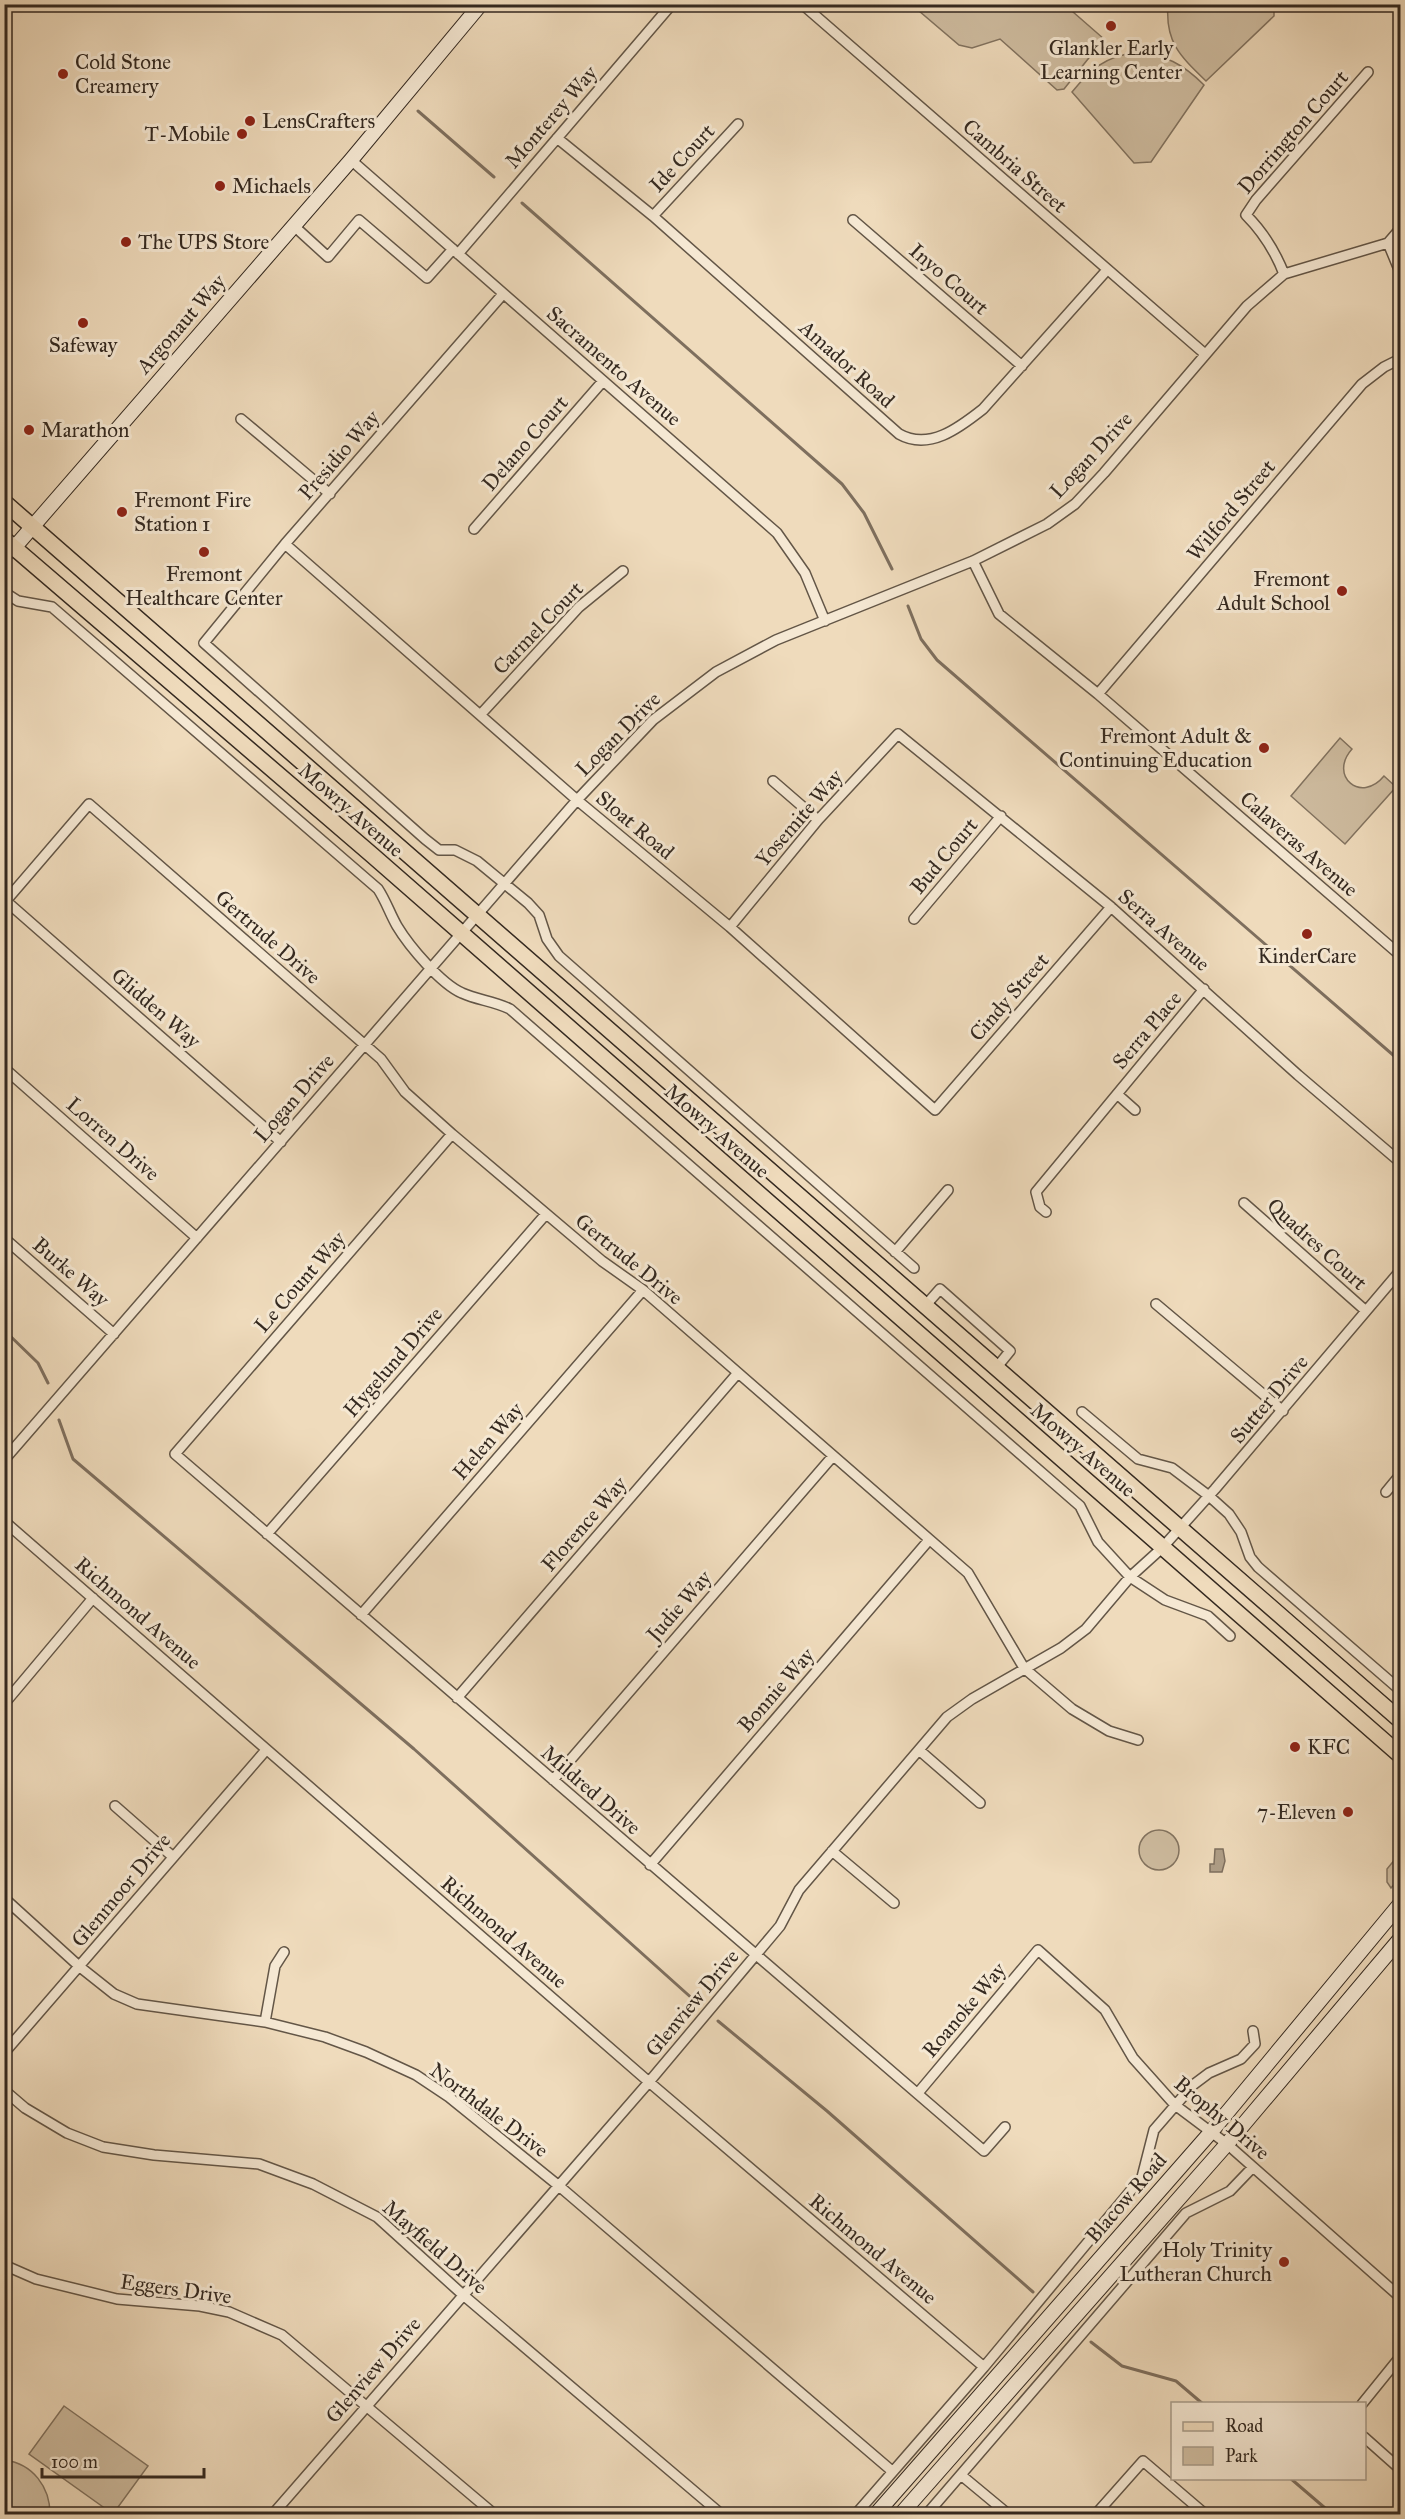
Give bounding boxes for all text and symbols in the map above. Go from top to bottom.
marker: Glankler Early Learning Center [1104,19,1118,33]
place label: Glankler Early Learning Center [1040,35,1182,85]
place label: Cold Stone Creamery [75,49,171,99]
street label: Monterey Way [499,59,603,174]
street label: Dorrington Court [1232,64,1354,199]
marker: Cold Stone Creamery [56,67,70,81]
place label: LensCrafters [262,108,375,134]
marker: LensCrafters [243,114,257,128]
street label: Cambria Street [957,114,1073,219]
street label: Ide Court [644,118,721,198]
place label: T-Mobile [145,121,230,147]
marker: T-Mobile [235,127,249,141]
place label: Michaels [232,173,311,199]
marker: Michaels [213,179,227,193]
place label: The UPS Store [138,229,269,255]
marker: The UPS Store [119,235,133,249]
street label: Inyo Court [904,238,994,321]
street label: Argonaut Way [130,268,232,380]
street label: Sacramento Avenue [541,300,687,432]
street label: Amador Road [793,314,900,414]
marker: Safeway [76,316,90,330]
place label: Safeway [49,332,119,358]
street label: Delano Court [476,389,574,496]
street label: Presidio Way [293,404,386,505]
street label: Logan Drive [1044,406,1138,504]
place label: Marathon [41,417,129,443]
marker: Marathon [22,423,36,437]
street label: Wilford Street [1181,454,1281,566]
place label: Fremont Fire Station 1 [134,487,251,537]
marker: Fremont Fire Station 1 [115,505,129,519]
marker: Fremont Healthcare Center [197,545,211,559]
place label: Fremont Healthcare Center [125,561,283,611]
place label: Fremont Adult School [1216,566,1331,616]
street label: Carmel Court [487,576,589,680]
marker: Fremont Adult School [1335,584,1349,598]
street label: Logan Drive [570,686,666,782]
place label: Fremont Adult & Continuing Education [1059,723,1252,773]
marker: Fremont Adult & Continuing Education [1257,741,1271,755]
street label: Mowry Avenue [293,757,409,863]
street label: Yosemite Way [750,763,849,872]
street label: Sloat Road [591,785,680,865]
street label: Calaveras Avenue [1235,786,1364,903]
street label: Bud Court [905,812,984,899]
street label: Serra Avenue [1113,883,1215,977]
street label: Gertrude Drive [210,884,326,990]
marker: KinderCare [1300,927,1314,941]
place label: KinderCare [1258,943,1357,969]
street label: Cindy Street [964,947,1055,1046]
street label: Glidden Way [106,962,207,1055]
street label: Serra Place [1107,985,1187,1074]
street label: Logan Drive [248,1048,340,1148]
street label: Mowry Avenue [659,1078,775,1184]
street label: Lorren Drive [61,1091,165,1187]
street label: Quadres Court [1262,1192,1373,1296]
street label: Gertrude Drive [570,1208,688,1310]
street label: Le Count Way [249,1225,352,1338]
street label: Burke Way [27,1232,115,1313]
street label: Hygelund Drive [338,1301,448,1423]
street label: Sutter Drive [1224,1349,1314,1449]
street label: Helen Way [447,1396,530,1485]
street label: Mowry Avenue [1025,1397,1141,1503]
street label: Florence Way [536,1470,633,1577]
street label: Richmond Avenue [70,1551,207,1675]
street label: Judie Way [640,1564,718,1649]
street label: Bonnie Way [732,1641,821,1738]
place label: KFC [1307,1734,1350,1760]
street label: Mildred Drive [536,1740,646,1841]
marker: KFC [1288,1740,1302,1754]
place label: 7-Eleven [1257,1799,1336,1825]
marker: 7-Eleven [1341,1805,1355,1819]
street label: Glenmoor Drive [66,1827,176,1952]
street label: Richmond Avenue [436,1870,573,1994]
street label: Glenview Drive [640,1944,745,2062]
street label: Roanoke Way [917,1956,1012,2063]
street label: Northdale Drive [425,2057,554,2163]
street label: Brophy Drive [1169,2070,1275,2166]
street label: Blacow Road [1080,2147,1173,2248]
street label: Richmond Avenue [804,2188,942,2310]
street label: Mayfield Drive [377,2194,493,2300]
place label: Holy Trinity Lutheran Church [1120,2237,1273,2287]
marker: Holy Trinity Lutheran Church [1277,2255,1291,2269]
street label: Eggers Drive [119,2268,234,2310]
street label: Glenview Drive [320,2311,426,2428]
legend [1171,2402,1366,2480]
text: Road [1225,2415,1263,2437]
scale bar [42,2441,204,2479]
text: Park [1225,2445,1258,2467]
text: 100 m [51,2451,98,2473]

